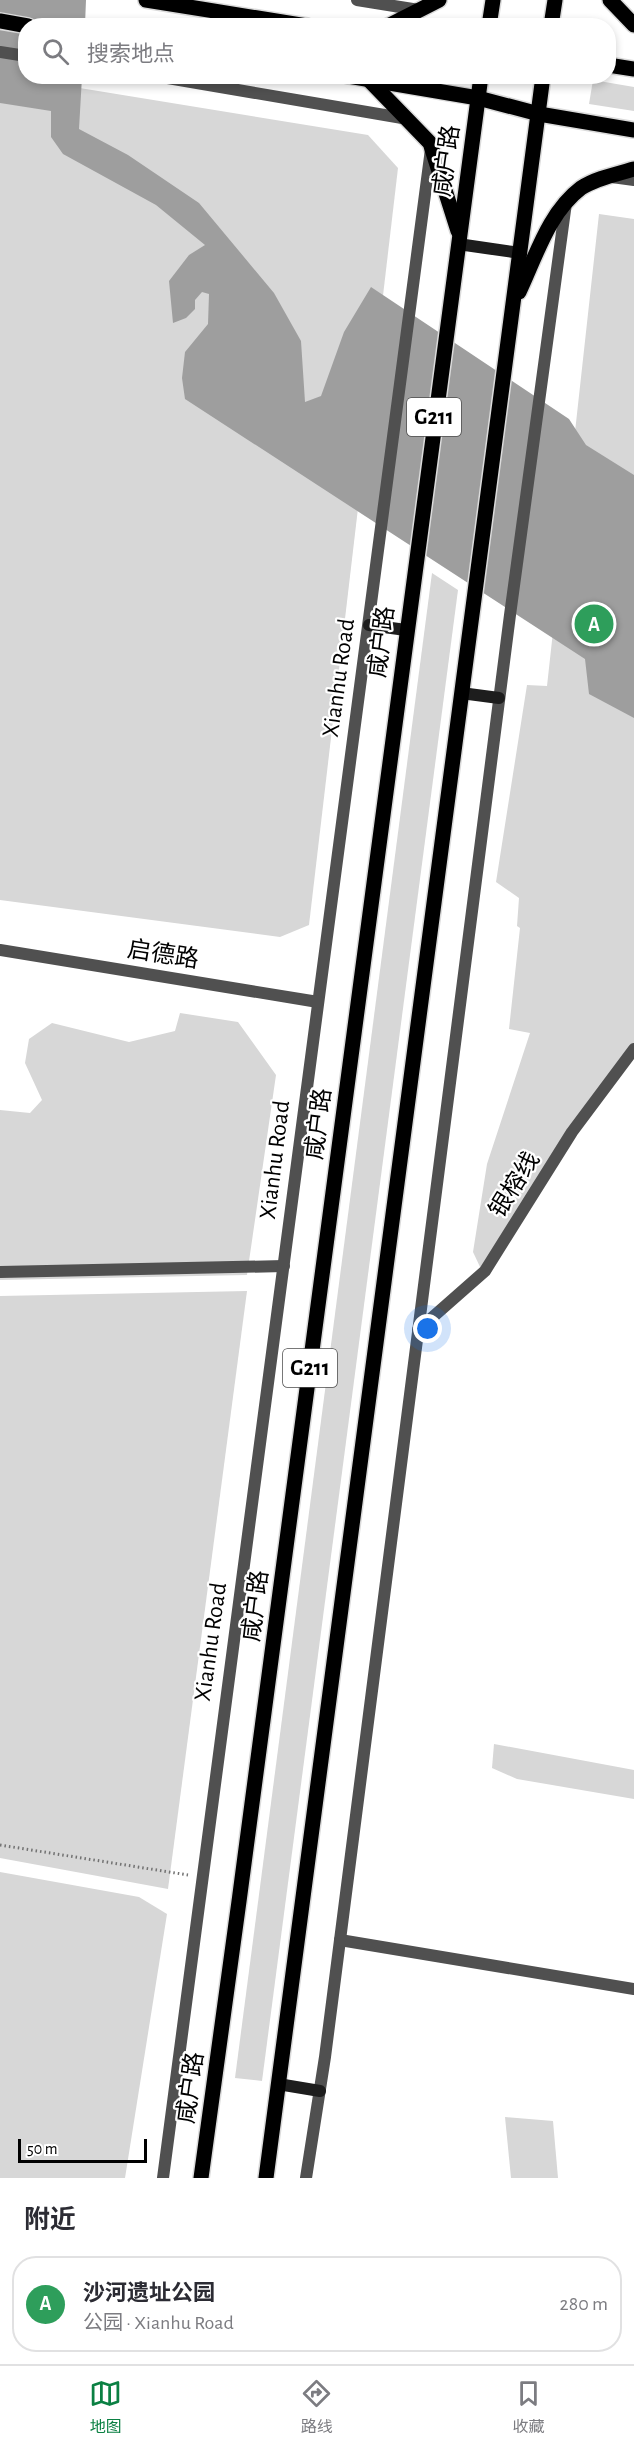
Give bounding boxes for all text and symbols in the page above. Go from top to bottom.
search box [18,18,616,84]
icon: search [39,35,72,68]
text: 搜索地点 [87,43,175,65]
street label: 咸户路 [428,123,464,198]
road number: G211 [407,398,461,436]
pin: A [574,602,614,646]
street label: 咸户路 [364,605,398,679]
street label: Xianhu Road [319,617,359,739]
street label: 启德路 [126,936,201,972]
street label: 咸户路 [301,1087,335,1161]
street label: Xianhu Road [256,1099,294,1221]
street label: 银榕线 [484,1147,544,1222]
your location [413,1314,442,1343]
road number: G211 [283,1349,337,1387]
street label: 咸户路 [238,1569,272,1643]
street label: Xianhu Road [191,1581,231,1703]
street label: 咸户路 [172,2050,208,2125]
scale bar [18,2136,147,2164]
text: 50 m [27,2141,58,2157]
text: 附近 [24,2207,76,2233]
text: 沙河遗址公园 [83,2282,215,2304]
text: A [40,2294,52,2314]
text: 280 m [560,2294,608,2314]
text: 公园 · Xianhu Road [83,2313,234,2333]
tab: 地图 [89,2377,122,2437]
tab: 路线 [300,2377,333,2437]
tab: 收藏 [512,2377,545,2437]

